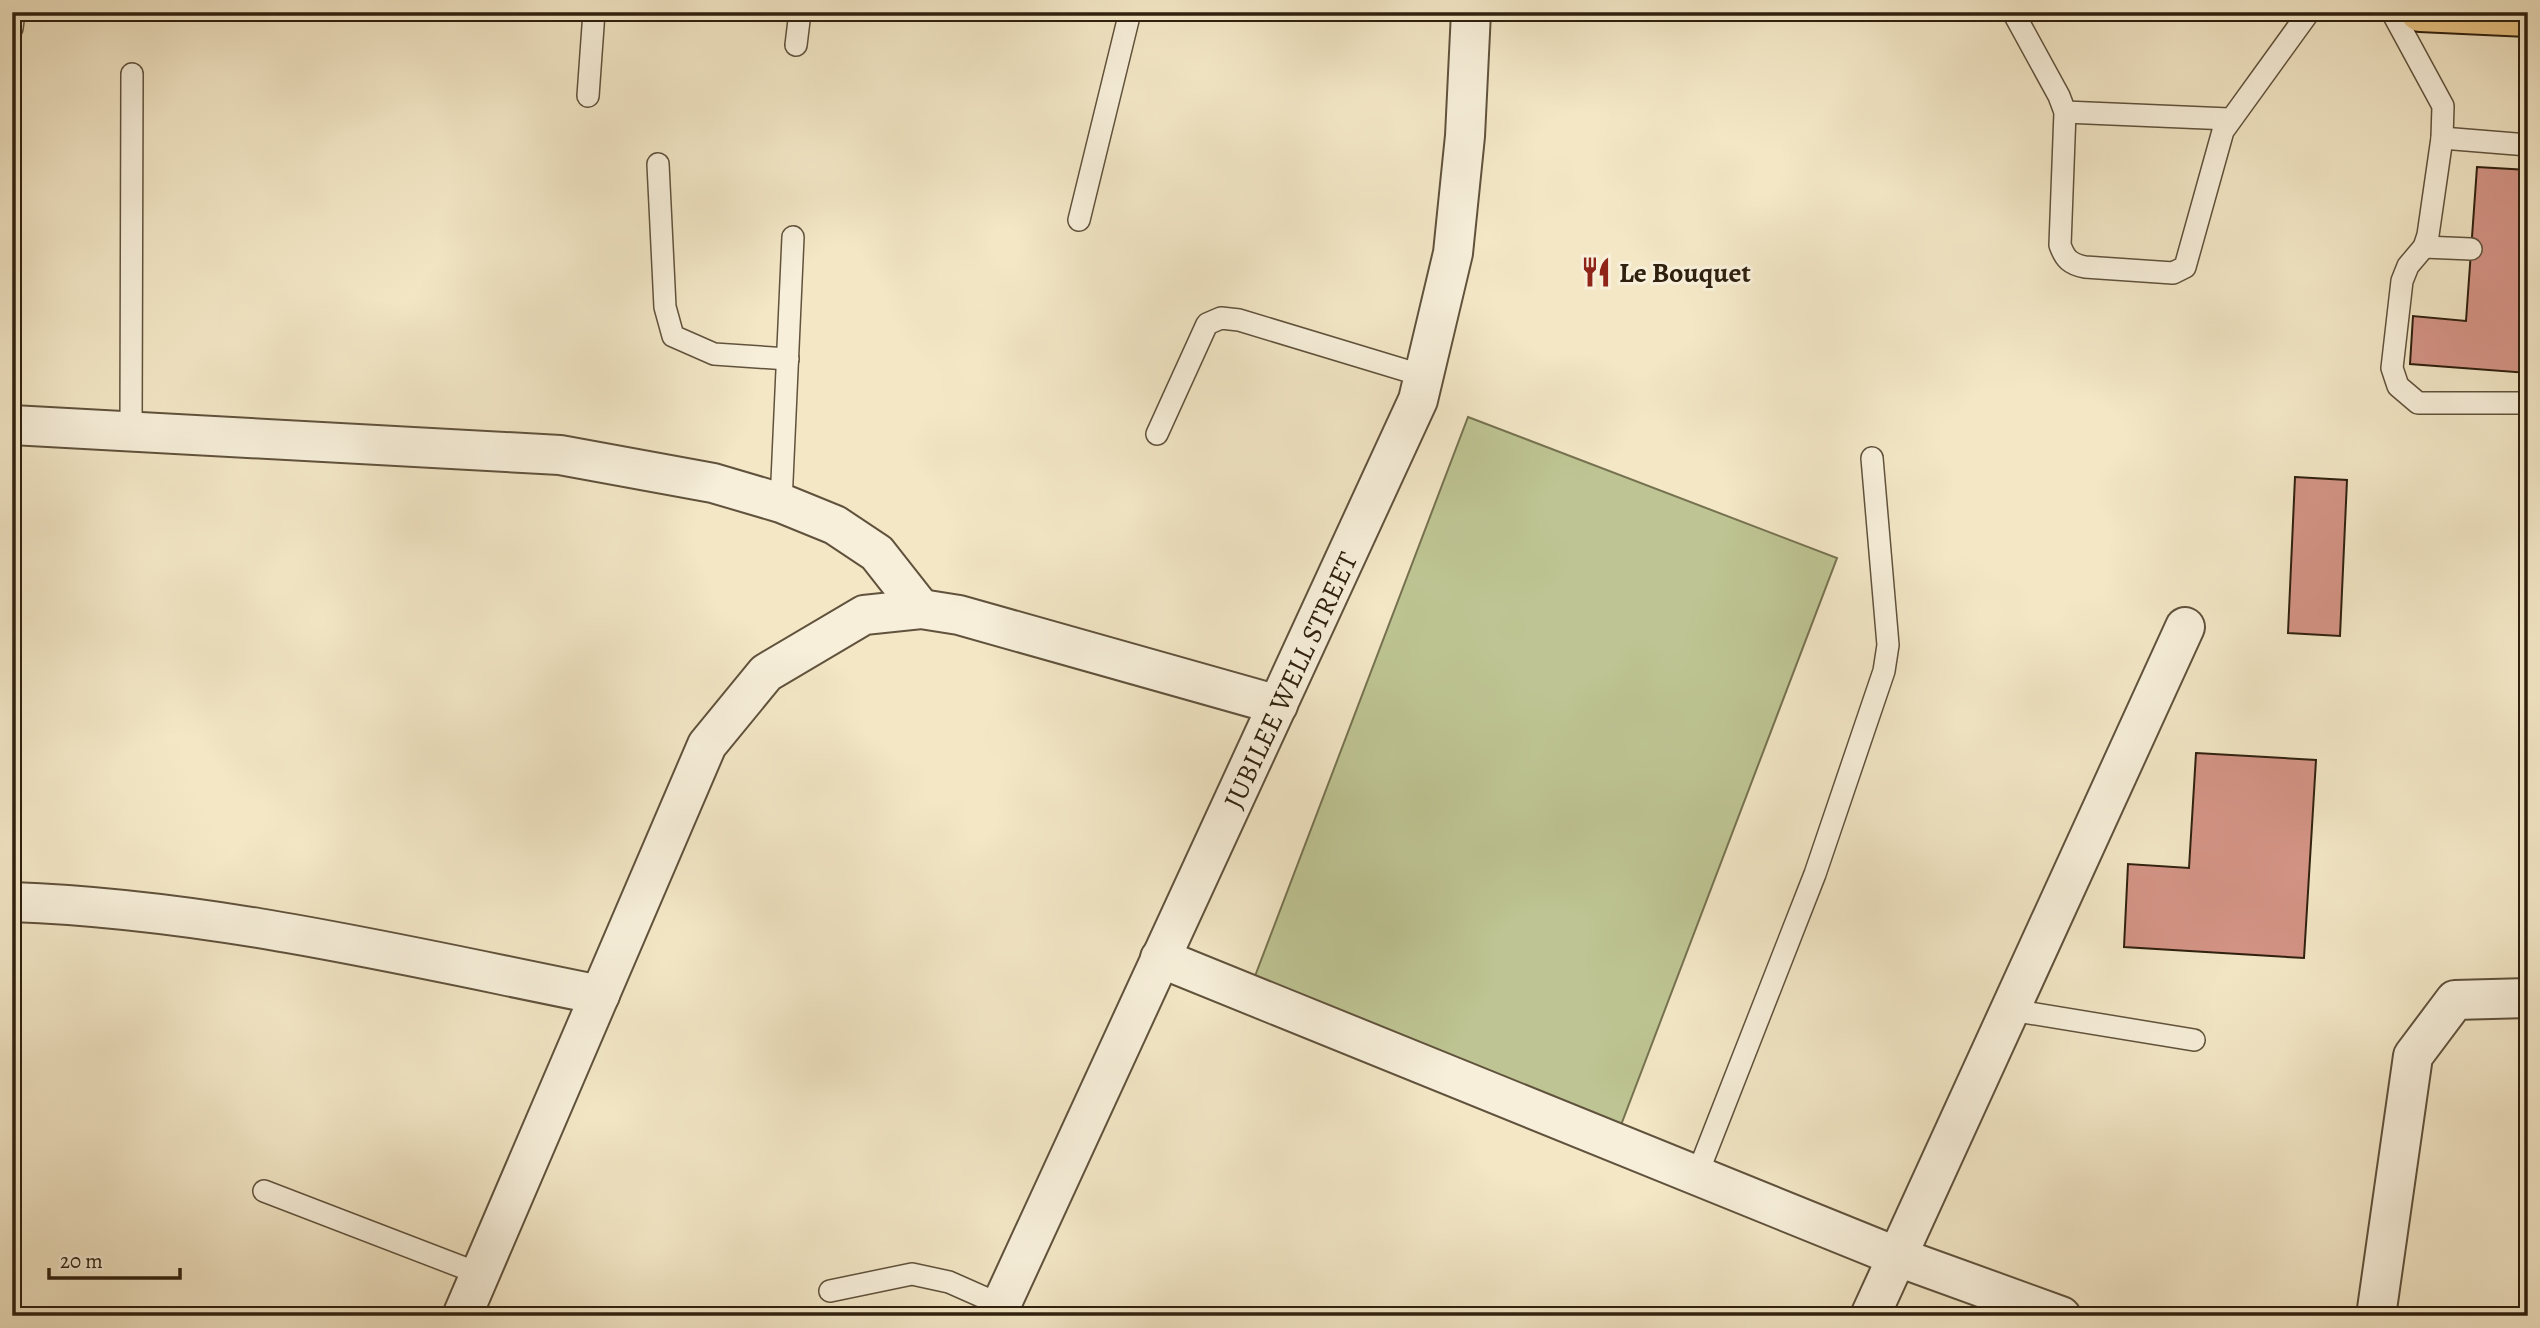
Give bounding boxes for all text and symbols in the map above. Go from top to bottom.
place label: Le Bouquet [1619,254,1751,292]
restaurant icon: Le Bouquet [1579,255,1613,289]
street label: JUBILEE WELL STREET [1215,546,1367,815]
scale bar [49,1237,180,1281]
text: 20 m [60,1247,103,1275]

